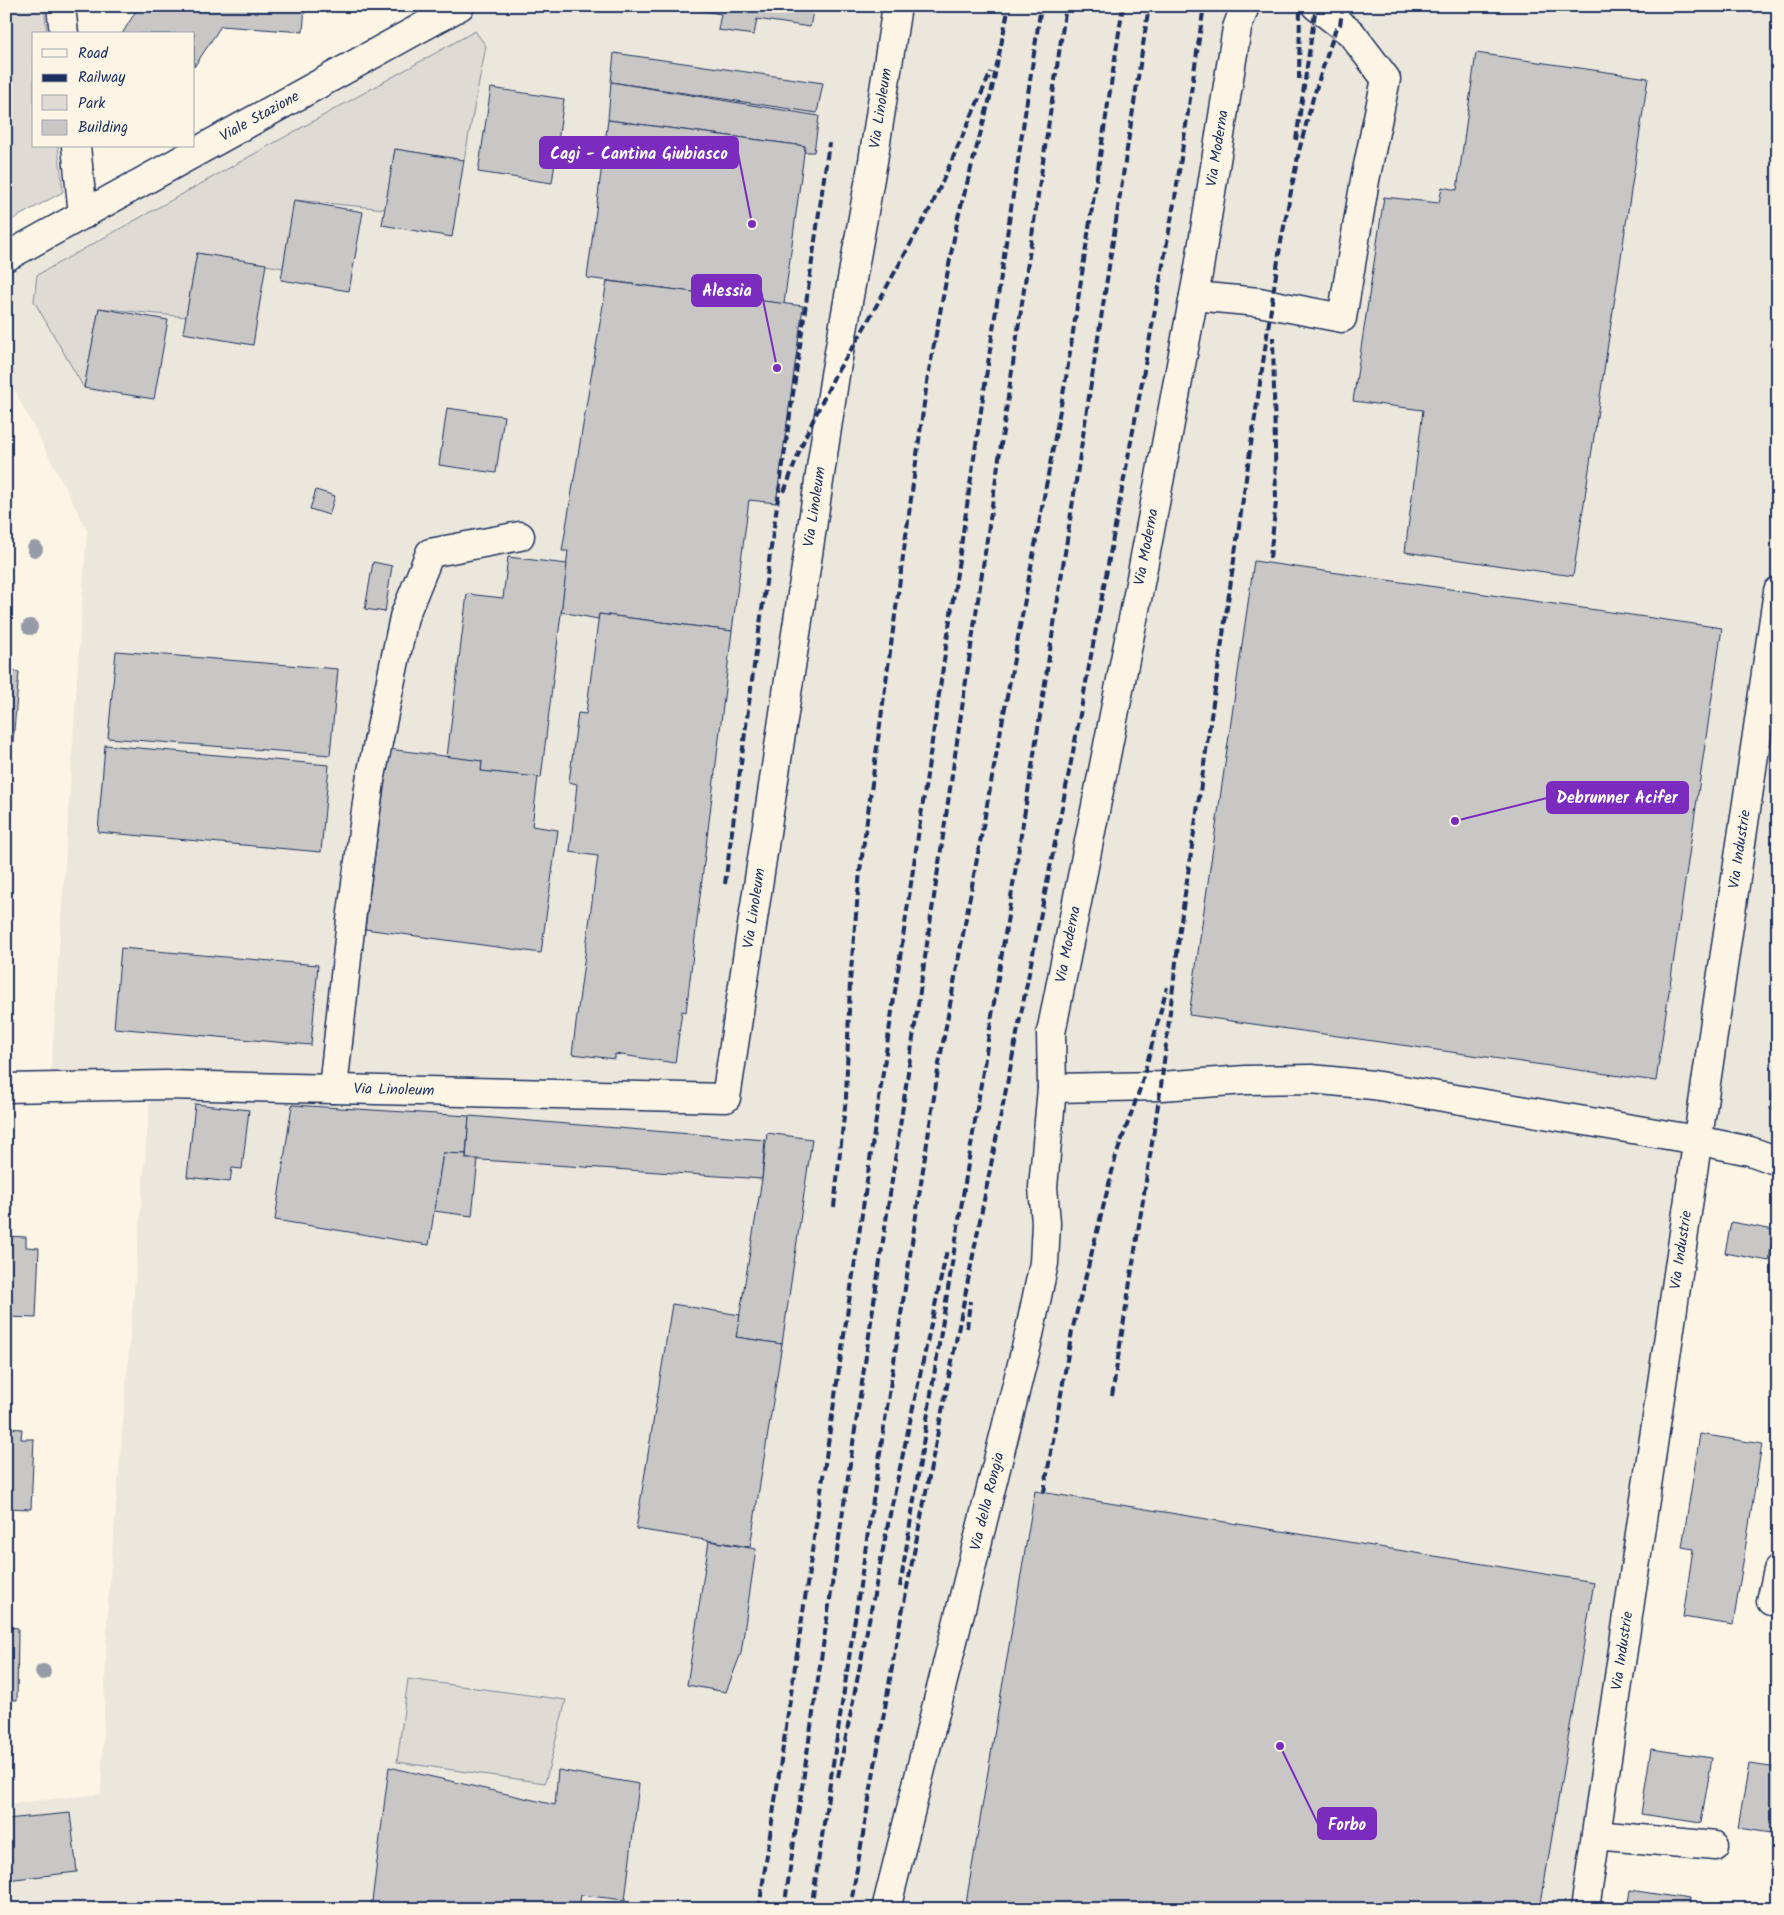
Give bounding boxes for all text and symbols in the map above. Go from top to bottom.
legend [32,32,195,148]
text: Road [78,42,109,66]
text: Railway [78,66,126,90]
street label: Via Linoleum [863,67,899,150]
street label: Viale Stazione [216,85,304,148]
text: Park [78,92,106,116]
street label: Via Moderna [1200,108,1236,189]
text: Building [78,116,128,140]
callout: Cagi - Cantina Giubiasco [540,137,738,168]
text: Cagi - Cantina Giubiasco [550,142,728,167]
callout: Alessia [692,275,761,306]
text: Alessia [702,279,752,304]
street label: Via Linoleum [797,465,833,549]
street label: Via Moderna [1128,507,1166,587]
callout: Debrunner Acifer [1547,782,1688,813]
text: Debrunner Acifer [1556,786,1679,811]
street label: Via Industrie [1723,808,1758,890]
street label: Via Linoleum [737,867,772,950]
street label: Via Moderna [1049,904,1088,985]
street label: Via Linoleum [353,1077,435,1103]
street label: Via Industrie [1664,1209,1699,1291]
street label: Via della Rongia [964,1450,1012,1553]
street label: Via Industrie [1605,1609,1640,1692]
callout: Forbo [1318,1808,1376,1839]
text: Forbo [1328,1813,1366,1838]

